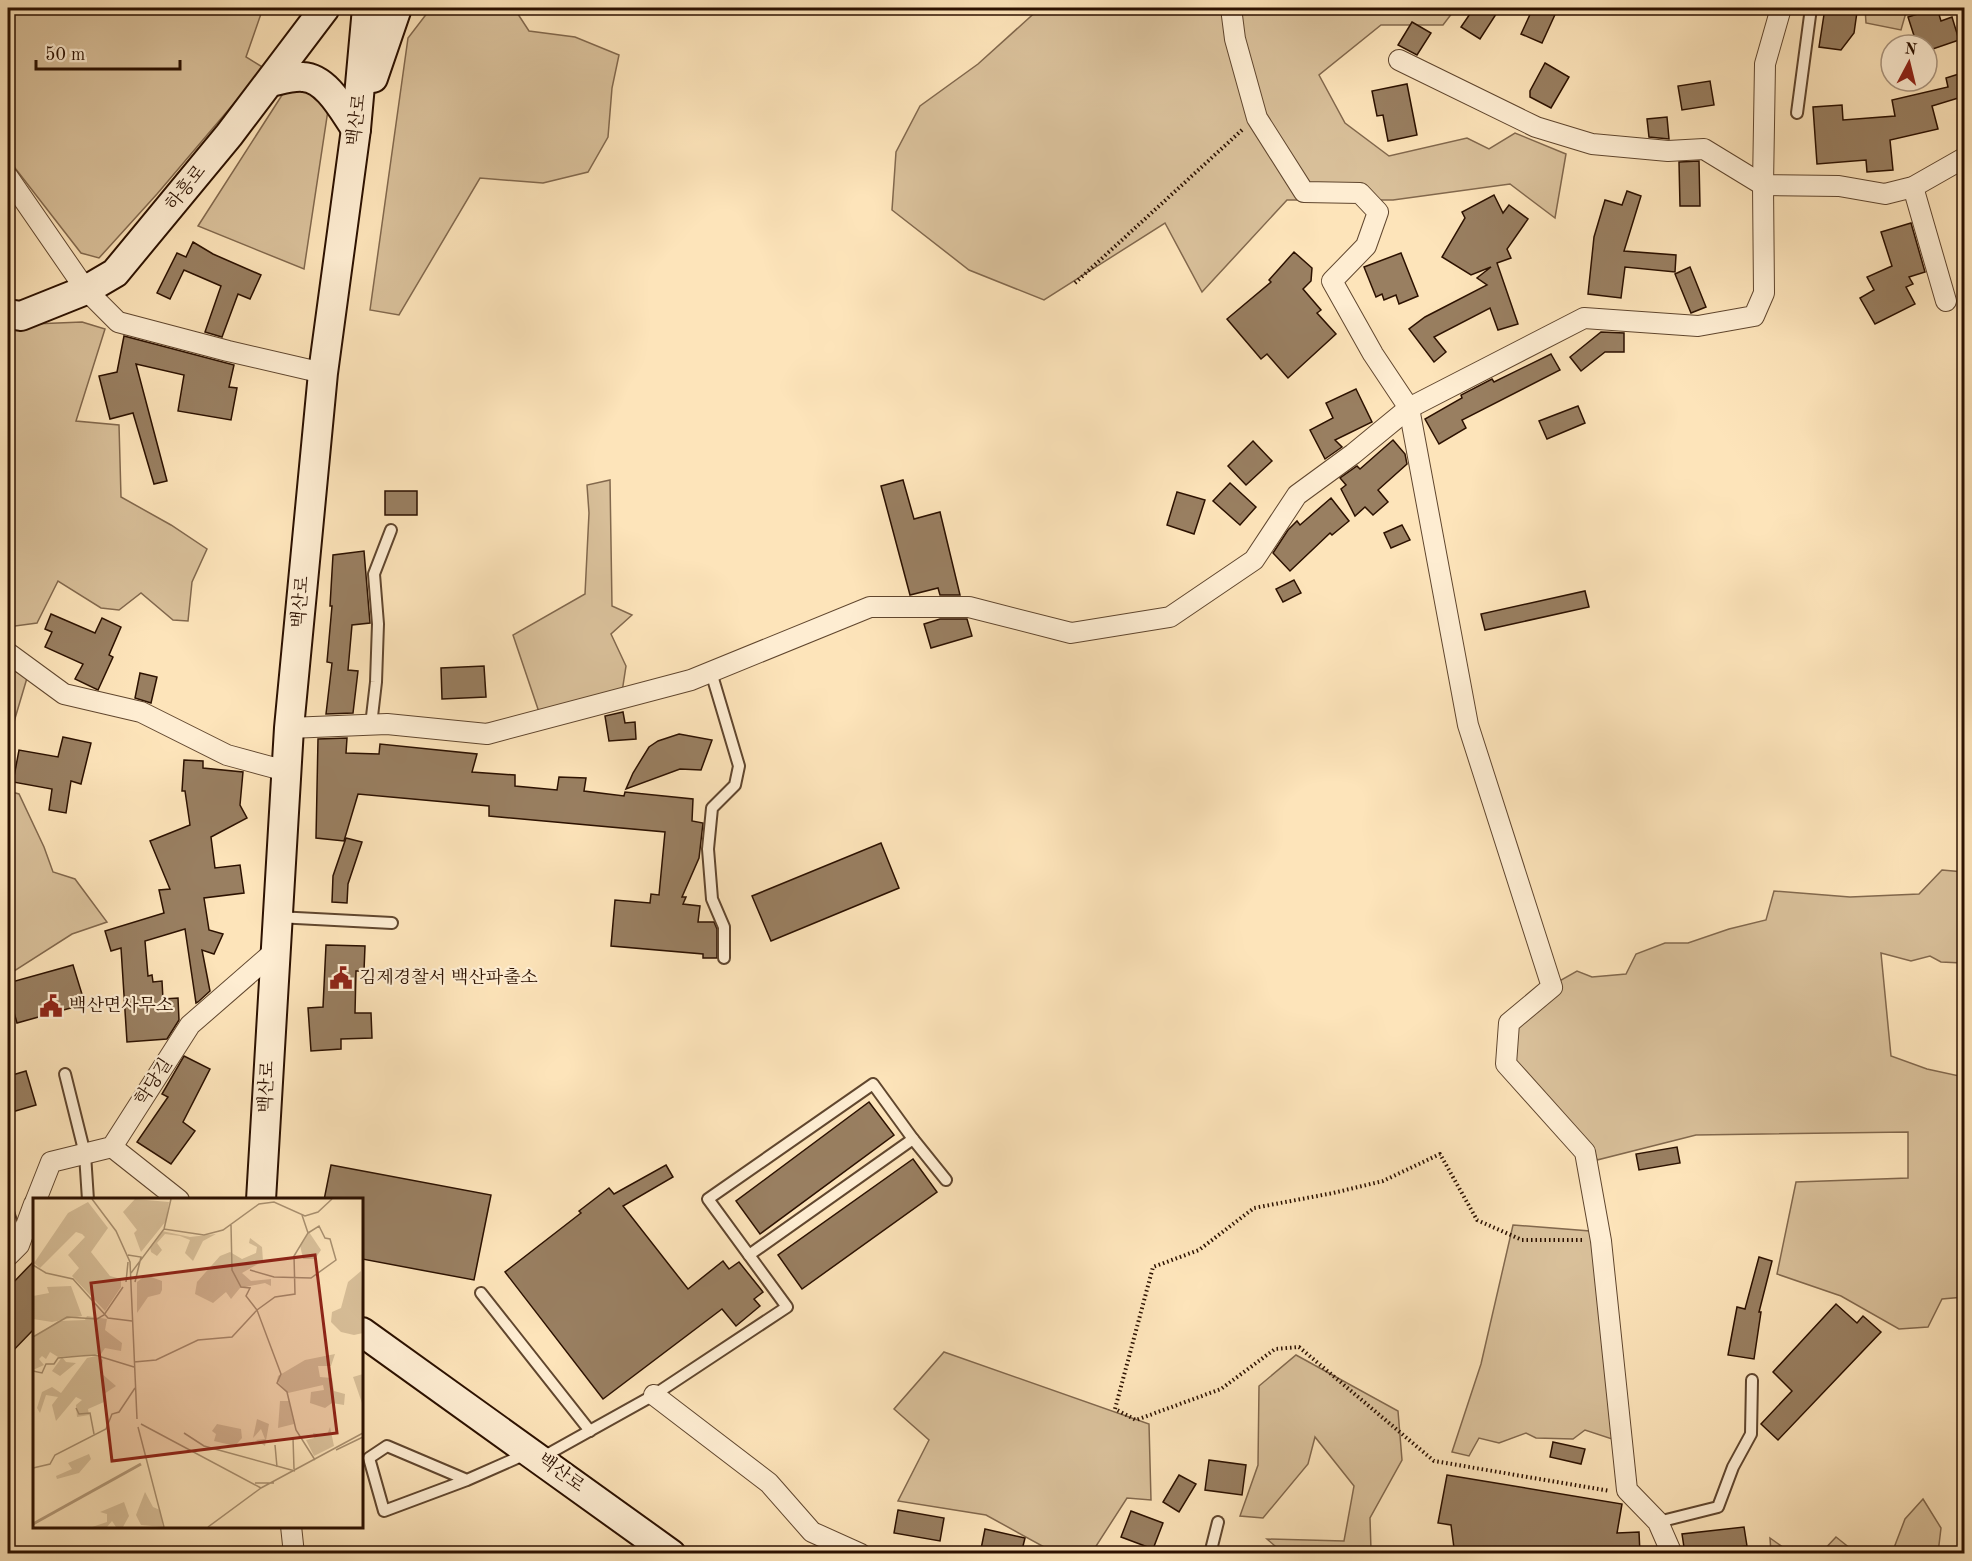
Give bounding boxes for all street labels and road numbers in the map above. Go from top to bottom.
street label: 백산로 [344,93,369,147]
street label: 하흥로 [161,161,209,214]
street label: 백산로 [289,575,312,629]
street label: 학당길 [131,1055,176,1109]
street label: 백산로 [256,1060,277,1114]
street label: 백산로 [535,1450,588,1496]

